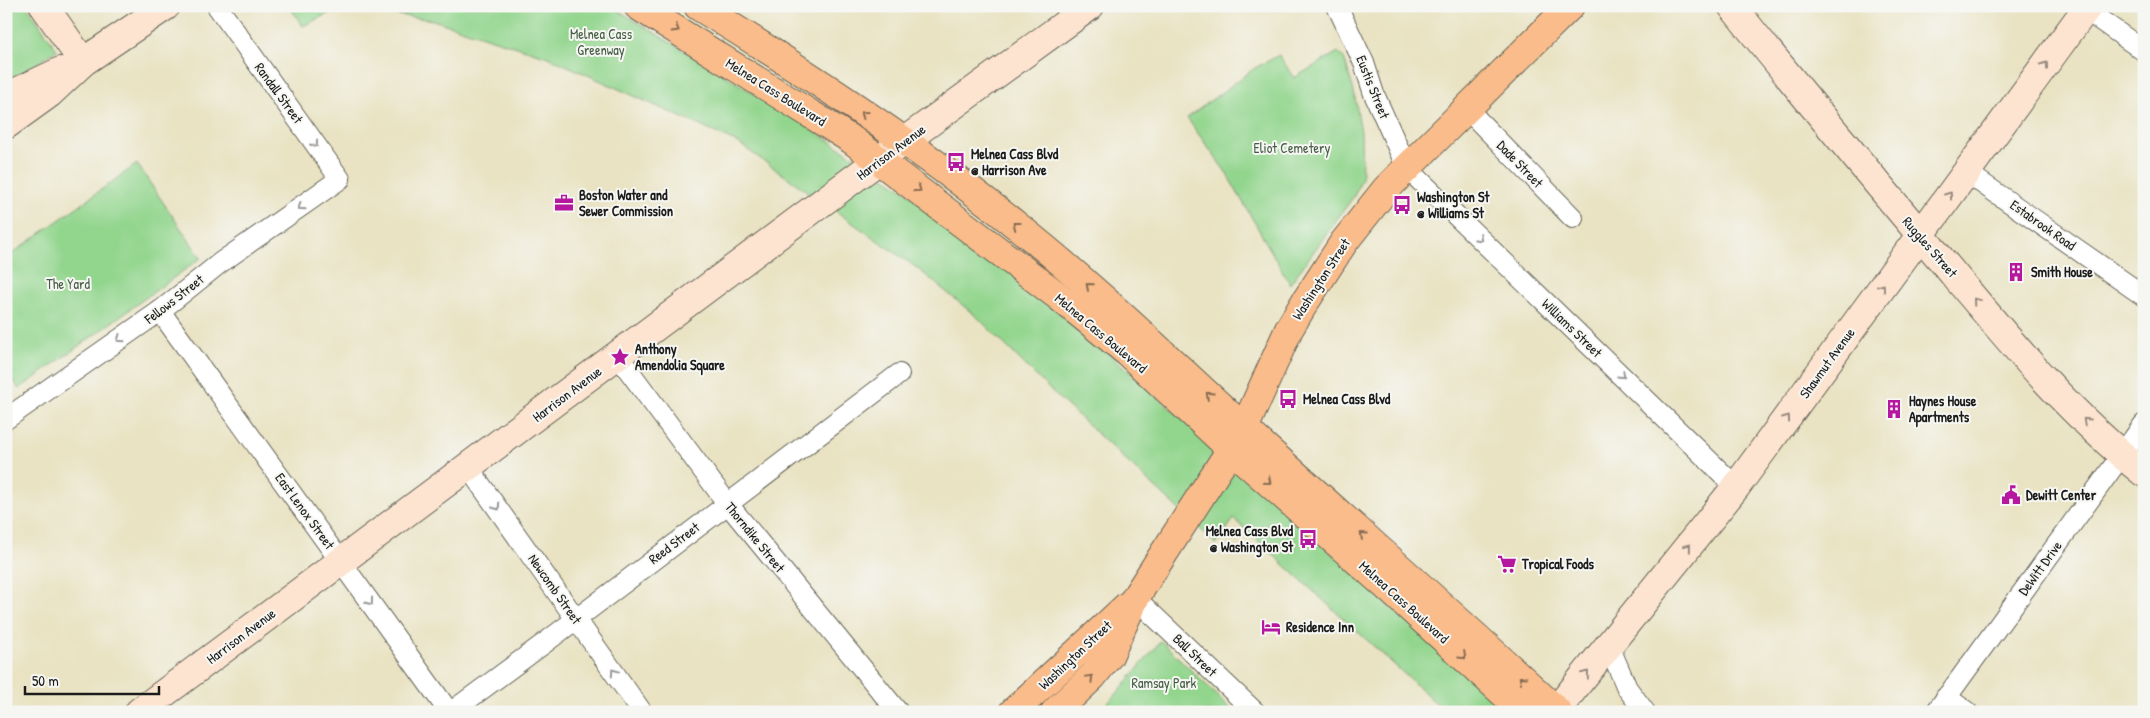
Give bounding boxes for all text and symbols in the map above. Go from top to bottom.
one-way arrow [670,23,679,33]
park label: Melnea Cass Greenway [570,24,632,60]
street label: Eustis Street [1352,52,1395,121]
street label: Melnea Cass Boulevard [722,53,831,130]
street label: Randall Street [251,58,308,127]
one-way arrow [2039,61,2049,70]
one-way arrow [860,111,869,120]
street label: Harrison Avenue [852,119,930,184]
street label: Dade Street [1493,136,1548,192]
one-way arrow [310,138,318,147]
park label: Eliot Cemetery [1254,138,1330,158]
place label: Melnea Cass Blvd @ Harrison Ave [971,144,1059,179]
bus stop icon: Melnea Cass Blvd @ Harrison Ave [945,151,967,173]
one-way arrow [912,183,922,192]
place label: Boston Water and Sewer Commission [579,185,673,220]
place label: Washington St @ Williams St [1417,187,1491,222]
one-way arrow [1943,191,1952,201]
office icon: Boston Water and Sewer Commission [553,192,575,214]
bus stop icon: Washington St @ Williams St [1391,194,1413,216]
street label: Estabrook Road [2007,195,2080,255]
one-way arrow [297,201,306,210]
street label: Ruggles Street [1898,212,1962,282]
one-way arrow [1012,221,1021,230]
one-way arrow [1474,233,1483,242]
street label: Washington Street [1287,234,1355,324]
building icon: Smith House [2005,261,2027,283]
place label: Smith House [2031,262,2093,281]
street label: Fellows Street [139,269,207,328]
park label: The Yard [46,274,90,293]
one-way arrow [1085,283,1094,292]
one-way arrow [1876,283,1885,293]
street label: Melnea Cass Boulevard [1051,288,1152,377]
street label: Williams Street [1538,294,1607,361]
one-way arrow [1973,298,1982,307]
street label: Shawmut Avenue [1795,323,1859,402]
one-way arrow [116,333,126,342]
place label: Anthony Amendolia Square [635,339,725,376]
place icon: Anthony Amendolia Square [609,346,631,368]
street label: Harrison Avenue [528,361,606,426]
one-way arrow [1616,369,1625,378]
bus stop icon: Melnea Cass Blvd [1277,388,1299,410]
place label: Melnea Cass Blvd [1303,389,1391,408]
place label: Haynes House Apartments [1909,391,1977,428]
one-way arrow [1205,392,1214,401]
building icon: Haynes House Apartments [1883,398,1905,420]
one-way arrow [1781,415,1789,424]
one-way arrow [2082,418,2091,427]
street label: East Lenox Street [271,469,340,553]
one-way arrow [1262,475,1271,484]
public building icon: Dewitt Center [2000,484,2022,506]
place label: Dewitt Center [2026,485,2097,504]
street label: Thorndike Street [721,497,790,576]
one-way arrow [491,501,500,510]
street label: Reed Street [645,517,703,568]
place label: Melnea Cass Blvd @ Washington St [1206,521,1294,558]
bus stop icon: Melnea Cass Blvd @ Washington St [1297,528,1319,550]
one-way arrow [1359,532,1368,541]
street label: DeWitt Drive [2013,536,2066,599]
one-way arrow [1682,544,1691,553]
street label: Newcomb Street [524,550,587,628]
supermarket icon: Tropical Foods [1496,553,1518,575]
place label: Tropical Foods [1521,554,1595,575]
street label: Melnea Cass Boulevard [1355,556,1454,648]
one-way arrow [364,596,373,606]
street label: Harrison Avenue [202,603,280,668]
street label: Washington Street [1034,616,1116,694]
hotel icon: Residence Inn [1260,616,1282,638]
place label: Residence Inn [1286,617,1354,636]
street label: Ball Street [1169,629,1222,681]
one-way arrow [1457,650,1466,659]
scale bar [25,663,159,695]
one-way arrow [611,668,620,678]
text: 50 m [32,670,59,691]
one-way arrow [1580,671,1588,680]
park label: Ramsay Park [1132,673,1197,693]
one-way arrow [1084,675,1093,684]
one-way arrow [1518,676,1527,685]

